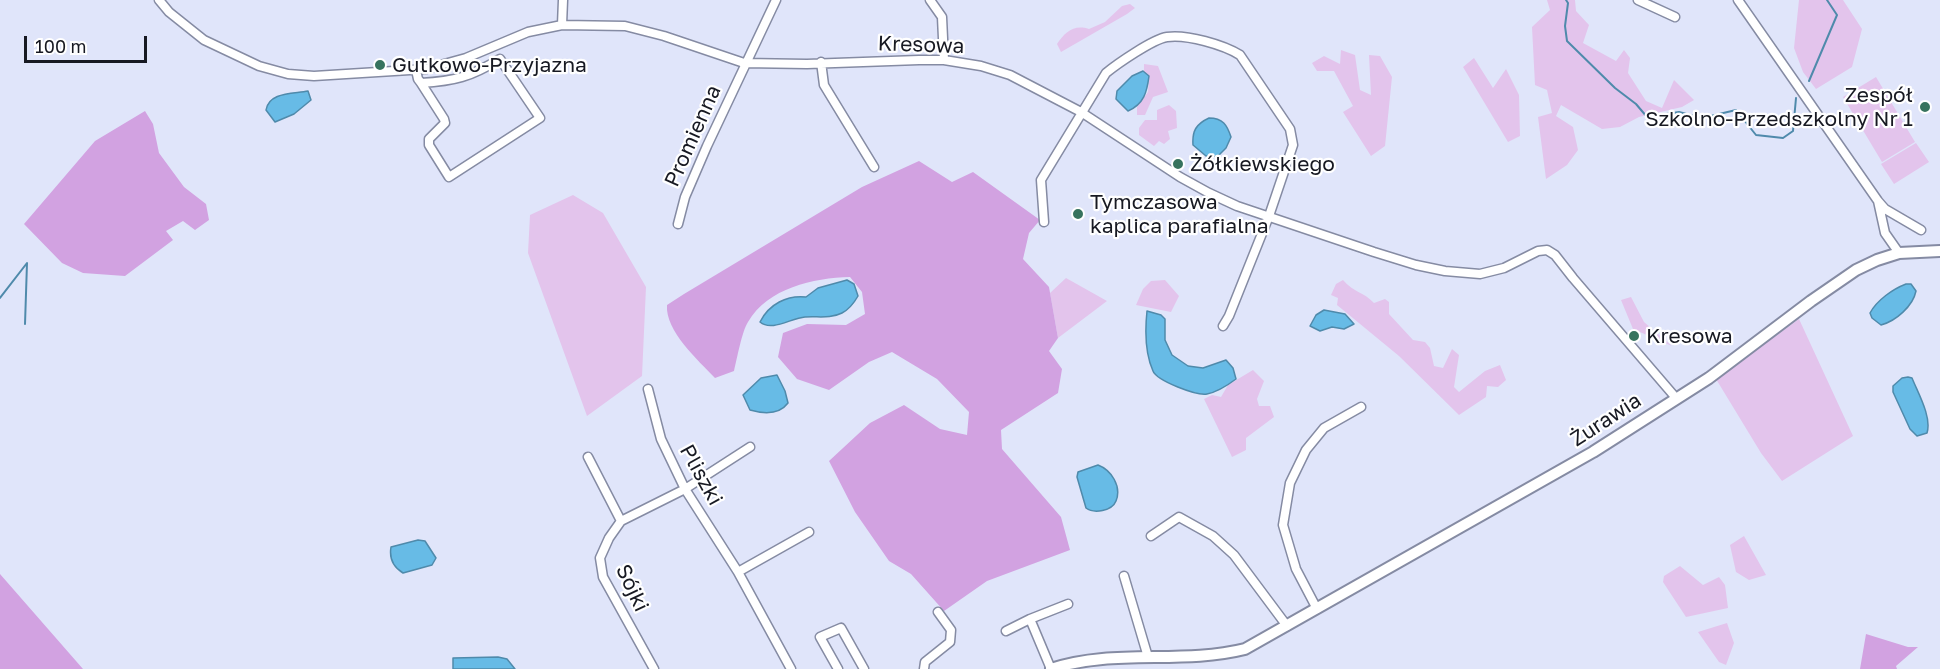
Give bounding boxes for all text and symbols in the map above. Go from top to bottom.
scale bar [27,24,150,62]
street label: Kresowa [877,31,965,59]
text: 100 m [35,35,86,57]
place label: Gutkowo-Przyjazna [392,52,587,78]
marker: Gutkowo-Przyjazna [373,58,387,72]
street label: Promienna [659,81,727,191]
place label: Zespół Szkolno-Przedszkolny Nr 1 [1645,82,1913,132]
marker: Zespół Szkolno-Przedszkolny Nr 1 [1918,100,1932,114]
place label: Żółkiewskiego [1190,151,1335,177]
marker: Żółkiewskiego [1171,157,1185,171]
place label: Tymczasowa kaplica parafialna [1090,189,1269,239]
marker: Tymczasowa kaplica parafialna [1071,207,1085,221]
place label: Kresowa [1646,323,1733,349]
marker: Kresowa [1627,329,1641,343]
street label: Żurawia [1566,388,1646,452]
street label: Pliszki [674,440,728,510]
street label: Sójki [610,560,654,616]

